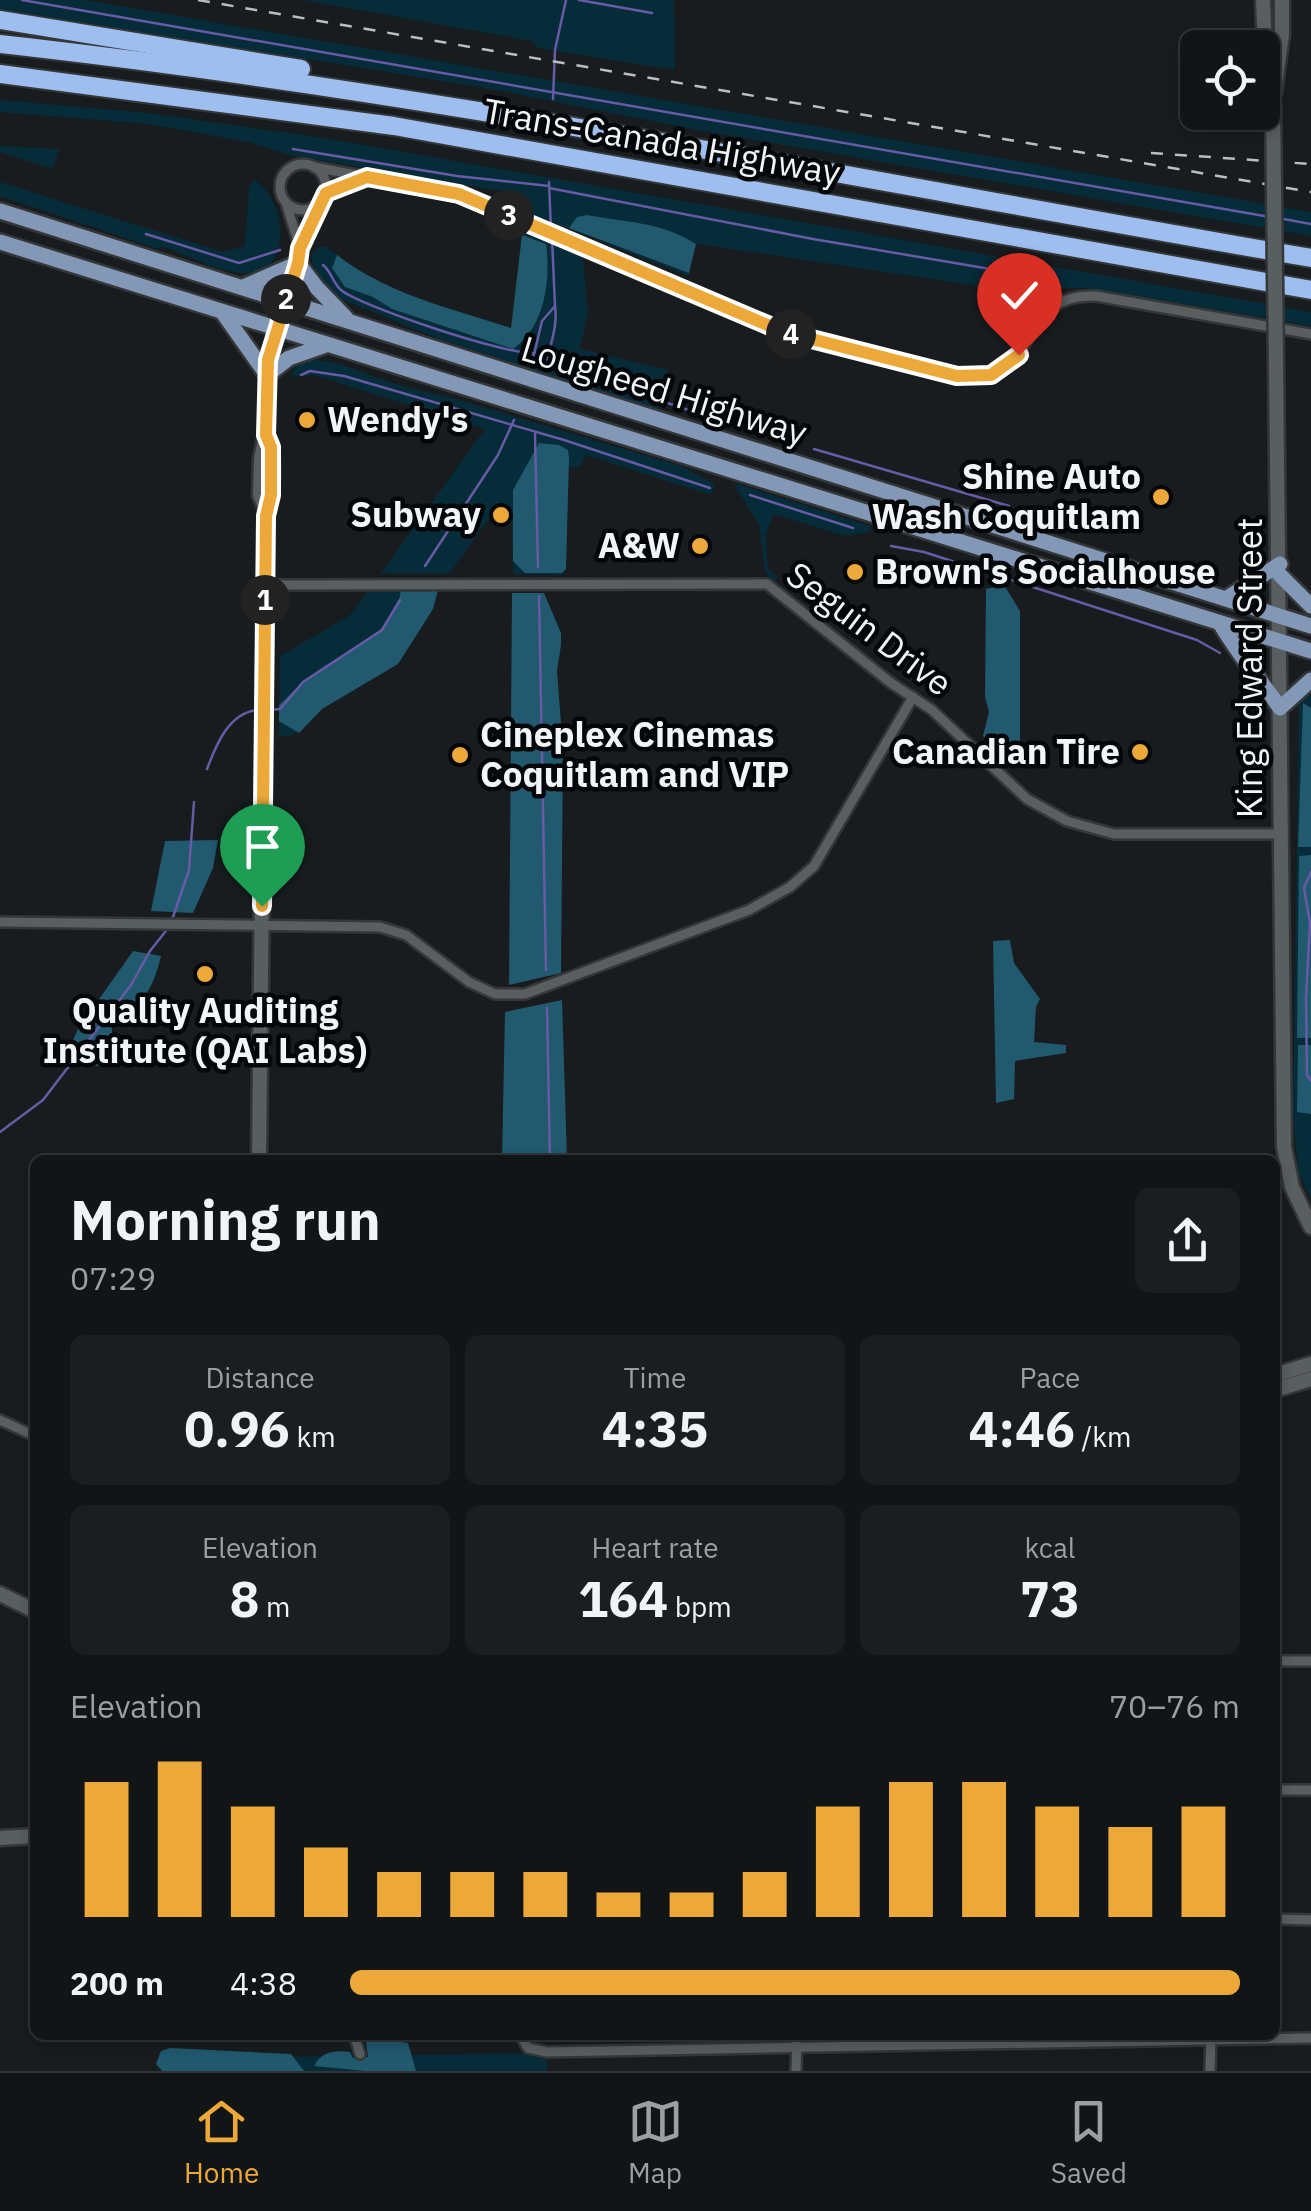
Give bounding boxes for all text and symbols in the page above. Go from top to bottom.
map controls [1180,30,1280,130]
button: locate [1180,30,1280,130]
street label: Trans-Canada Highway [480,87,844,195]
pin: 3 [484,190,534,240]
text: 3 [501,196,517,233]
pin [977,253,1062,356]
icon: check [992,268,1047,323]
pin: 2 [261,274,311,324]
text: 2 [278,280,294,317]
pin: 4 [766,309,816,359]
text: 4 [783,315,799,352]
street label: Lougheed Highway [516,325,813,455]
place label: Wendy's [327,396,468,442]
marker: Wendy's [296,409,318,431]
place label: Shine Auto Wash Coquitlam [871,453,1141,539]
marker: Shine Auto Wash Coquitlam [1150,486,1172,508]
place label: Subway [350,491,481,537]
marker: Subway [490,504,512,526]
street label: King Edward Street [1226,518,1272,818]
place label: A&W [598,522,680,568]
marker: A&W [689,535,711,557]
place label: Brown's Socialhouse [875,548,1216,594]
street label: Seguin Drive [778,551,962,706]
marker: Brown's Socialhouse [844,561,866,583]
pin: 1 [240,575,290,625]
text: 1 [257,581,273,618]
place label: Cineplex Cinemas Coquitlam and VIP [480,711,789,797]
place label: Canadian Tire [892,728,1120,774]
marker: Canadian Tire [1129,741,1151,763]
marker: Cineplex Cinemas Coquitlam and VIP [449,744,471,766]
pin [220,804,305,907]
icon: arrive [235,819,290,874]
marker: Quality Auditing Institute (QAI Labs) [194,963,216,985]
place label: Quality Auditing Institute (QAI Labs) [43,987,367,1073]
text: Morning run [70,1184,381,1255]
button: share [1135,1188,1240,1293]
text: 07:29 [70,1257,156,1299]
text: Distance [205,1359,315,1396]
text: Time [624,1359,686,1396]
text: Pace [1020,1359,1080,1396]
text: 0.96 [184,1396,290,1461]
text: 4:35 [602,1396,708,1461]
text: 4:46 [968,1396,1075,1461]
text: km [290,1418,336,1455]
text: /km [1075,1418,1132,1455]
text: Elevation [202,1529,318,1566]
text: Heart rate [591,1529,719,1566]
text: kcal [1025,1529,1075,1566]
text: 8 [229,1566,259,1631]
text: 164 [578,1566,668,1631]
text: 73 [1020,1566,1080,1631]
text: m [259,1588,291,1625]
text: bpm [668,1588,732,1625]
text: Elevation [70,1685,203,1727]
text: 70–76 m [1109,1685,1240,1727]
text: 200 m [70,1962,164,2004]
text: 4:38 [230,1962,297,2004]
tab: Home [184,2094,259,2191]
tab: Map [628,2094,683,2191]
tab: Saved [1051,2094,1127,2191]

